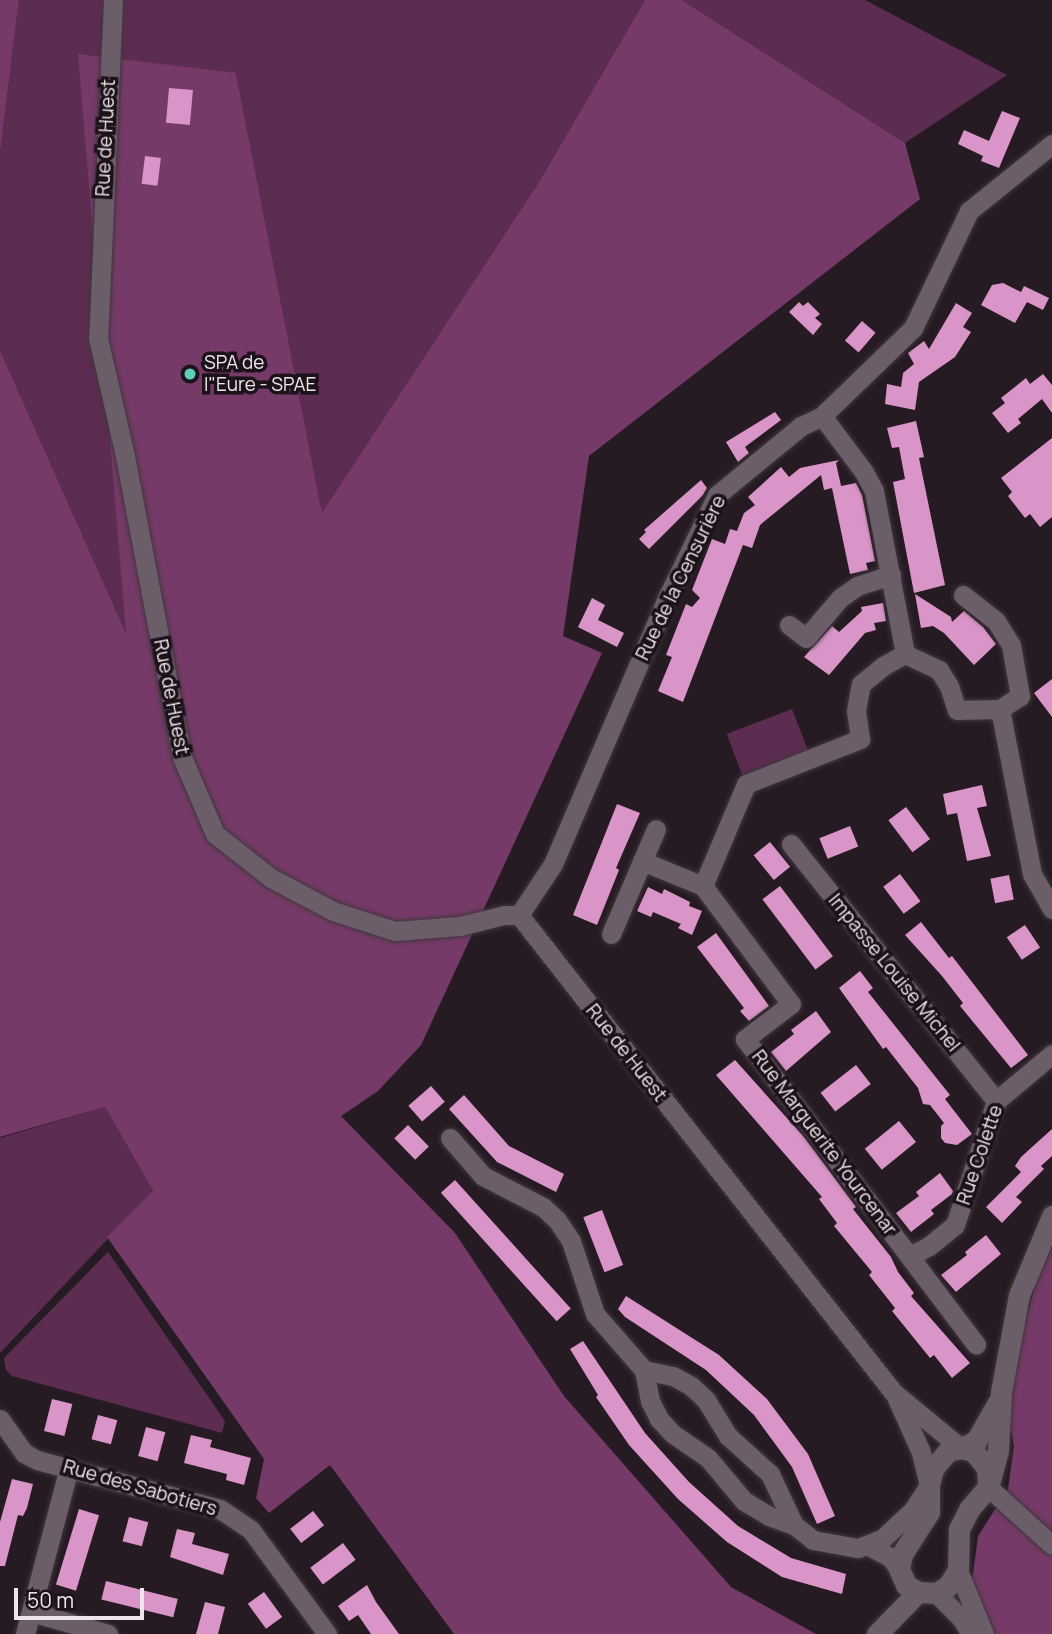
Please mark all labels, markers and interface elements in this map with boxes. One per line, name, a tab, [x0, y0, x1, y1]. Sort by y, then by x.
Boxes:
street label: Rue de Huest	[92, 79, 120, 197]
place label: SPA de l"Eure - SPAE	[204, 352, 316, 396]
marker: SPA de l"Eure - SPAE	[182, 366, 198, 382]
street label: Rue de la Censurière	[631, 492, 731, 664]
street label: Rue de Huest	[149, 637, 193, 757]
street label: Impasse Louise Michel	[823, 889, 965, 1057]
street label: Rue de Huest	[581, 1000, 671, 1106]
street label: Rue Marguerite Yourcenar	[747, 1046, 901, 1240]
street label: Rue Colette	[952, 1102, 1008, 1208]
street label: Rue des Sabotiers	[61, 1455, 219, 1521]
scale bar	[18, 1574, 147, 1618]
text: 50 m	[27, 1586, 74, 1614]

